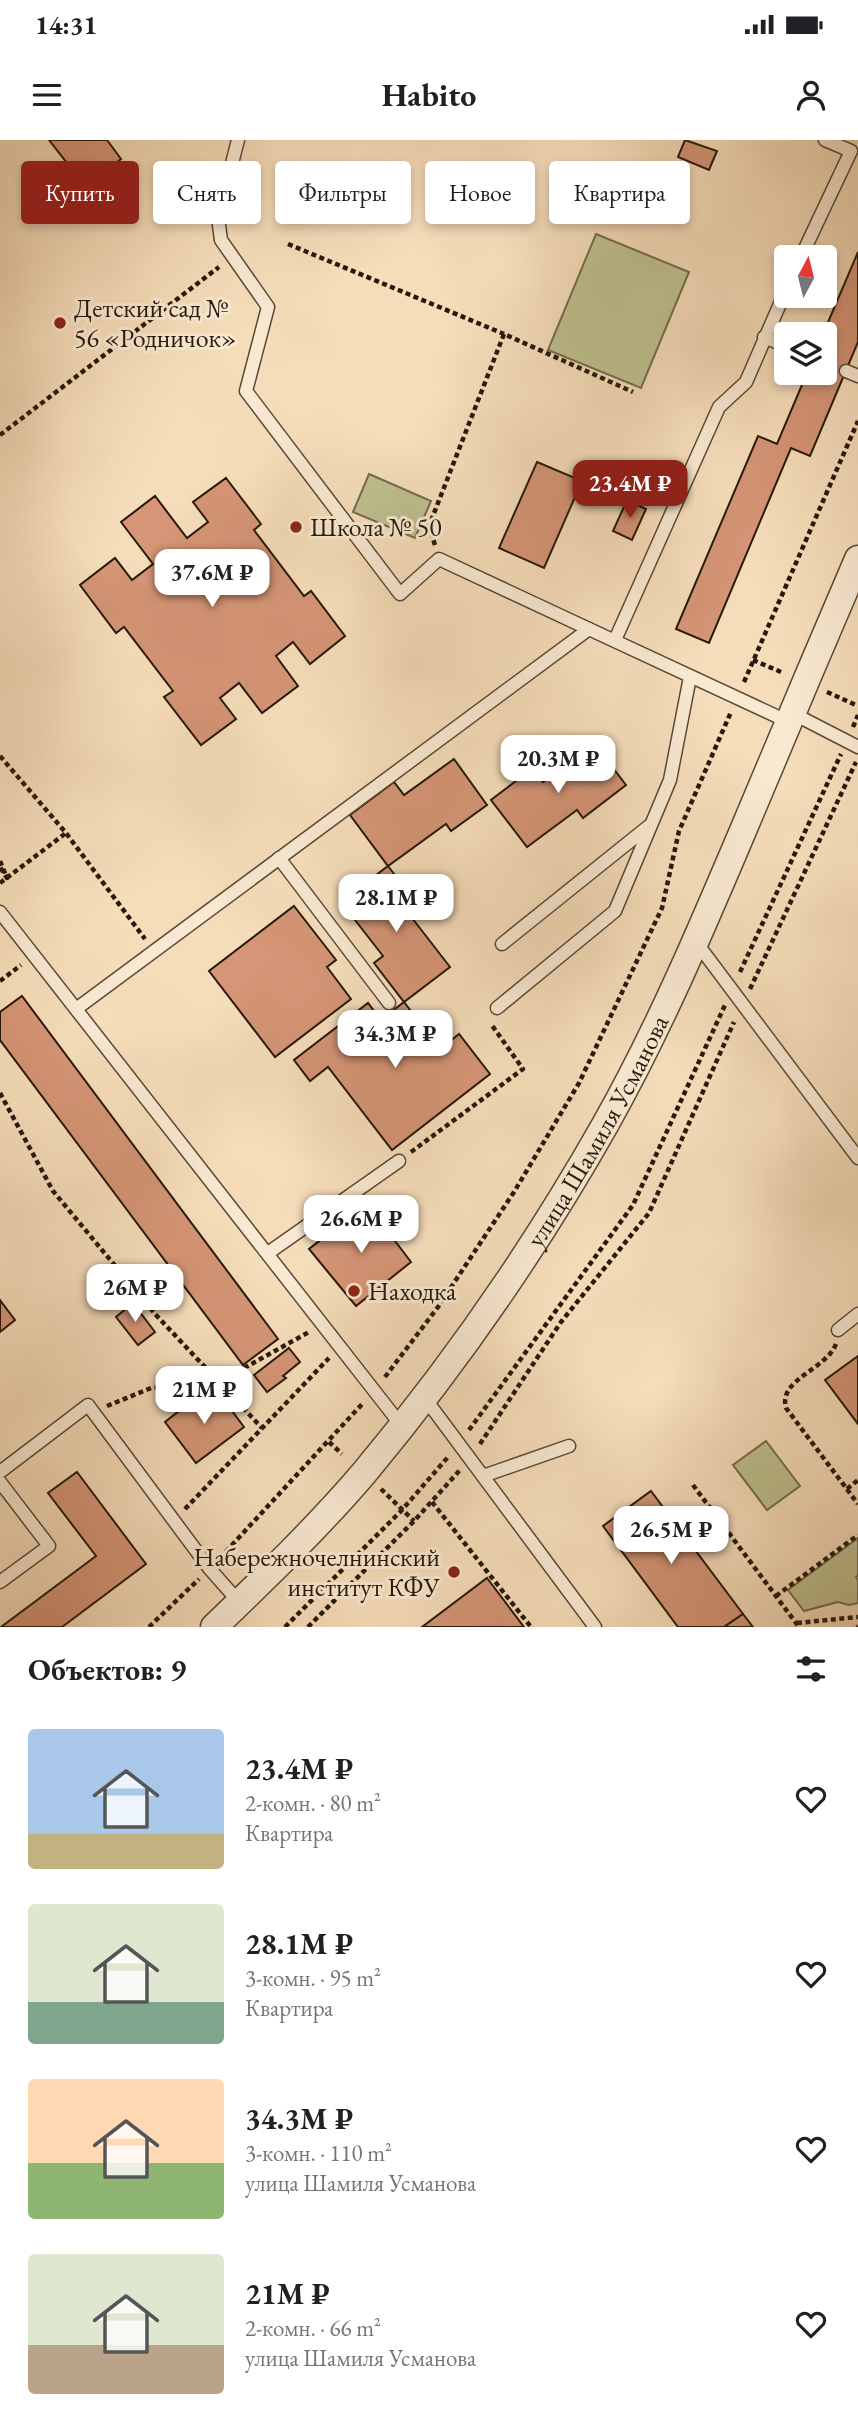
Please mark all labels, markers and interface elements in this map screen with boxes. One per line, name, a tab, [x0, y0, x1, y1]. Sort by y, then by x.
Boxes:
text: 14:31	[35, 8, 97, 42]
text: Habito	[382, 74, 476, 116]
icon: menu	[28, 76, 66, 114]
icon: person	[792, 76, 830, 114]
chip: Купить	[21, 161, 139, 224]
chip: Снять	[153, 161, 261, 224]
chip: Фильтры	[275, 161, 411, 224]
chip: Новое	[425, 161, 535, 224]
chip: Квартира	[549, 161, 690, 224]
north arrow	[774, 245, 836, 308]
map controls	[774, 245, 837, 385]
place label: Детский сад № 56 «Родничок»	[74, 291, 236, 355]
marker: Детский сад № 56 «Родничок»	[52, 315, 68, 331]
button: layers	[774, 322, 837, 385]
pin: 23.4M ₽	[565, 460, 695, 520]
text: 23.4M ₽	[589, 468, 671, 498]
place label: Школа № 50	[310, 510, 442, 544]
marker: Школа № 50	[288, 519, 304, 535]
pin: 37.6M ₽	[147, 550, 277, 609]
text: 37.6M ₽	[171, 557, 253, 587]
pin: 20.3M ₽	[493, 736, 623, 795]
text: 20.3M ₽	[517, 743, 599, 773]
pin: 28.1M ₽	[331, 874, 461, 934]
text: 28.1M ₽	[355, 882, 437, 912]
street label: улица Шамиля Усманова	[518, 1009, 676, 1254]
pin: 34.3M ₽	[330, 1010, 460, 1070]
text: 34.3M ₽	[354, 1018, 436, 1048]
pin: 26.6M ₽	[296, 1196, 426, 1255]
text: 26.6M ₽	[320, 1203, 402, 1233]
pin: 26M ₽	[86, 1264, 184, 1324]
text: 26M ₽	[102, 1272, 168, 1302]
place label: Находка	[368, 1274, 457, 1308]
marker: Находка	[346, 1283, 362, 1299]
pin: 21M ₽	[155, 1366, 253, 1426]
text: 21M ₽	[171, 1374, 237, 1404]
pin: 26.5M ₽	[606, 1506, 736, 1566]
text: 26.5M ₽	[630, 1514, 712, 1544]
place label: Набережночелнинский институт КФУ	[193, 1540, 440, 1604]
marker: Набережночелнинский институт КФУ	[446, 1564, 462, 1580]
text: Объектов: 9	[28, 1650, 186, 1689]
icon: filters	[792, 1650, 830, 1688]
text: 23.4M ₽	[245, 1749, 353, 1788]
icon: home	[84, 1757, 168, 1841]
icon: heart	[792, 1780, 830, 1818]
text: 2-комн. · 80 m²	[245, 1788, 381, 1818]
text: Квартира	[245, 1818, 333, 1848]
text: 28.1M ₽	[245, 1924, 353, 1963]
icon: home	[84, 1932, 168, 2016]
icon: heart	[792, 1955, 830, 1993]
text: 3-комн. · 95 m²	[245, 1963, 381, 1993]
text: Квартира	[245, 1993, 333, 2023]
text: 34.3M ₽	[245, 2099, 353, 2138]
icon: home	[84, 2107, 168, 2191]
icon: heart	[792, 2130, 830, 2168]
text: 3-комн. · 110 m²	[245, 2138, 392, 2168]
text: улица Шамиля Усманова	[245, 2168, 476, 2198]
text: 21M ₽	[245, 2274, 330, 2313]
icon: home	[84, 2282, 168, 2366]
icon: heart	[792, 2305, 830, 2343]
text: 2-комн. · 66 m²	[245, 2313, 381, 2343]
text: улица Шамиля Усманова	[245, 2343, 476, 2373]

